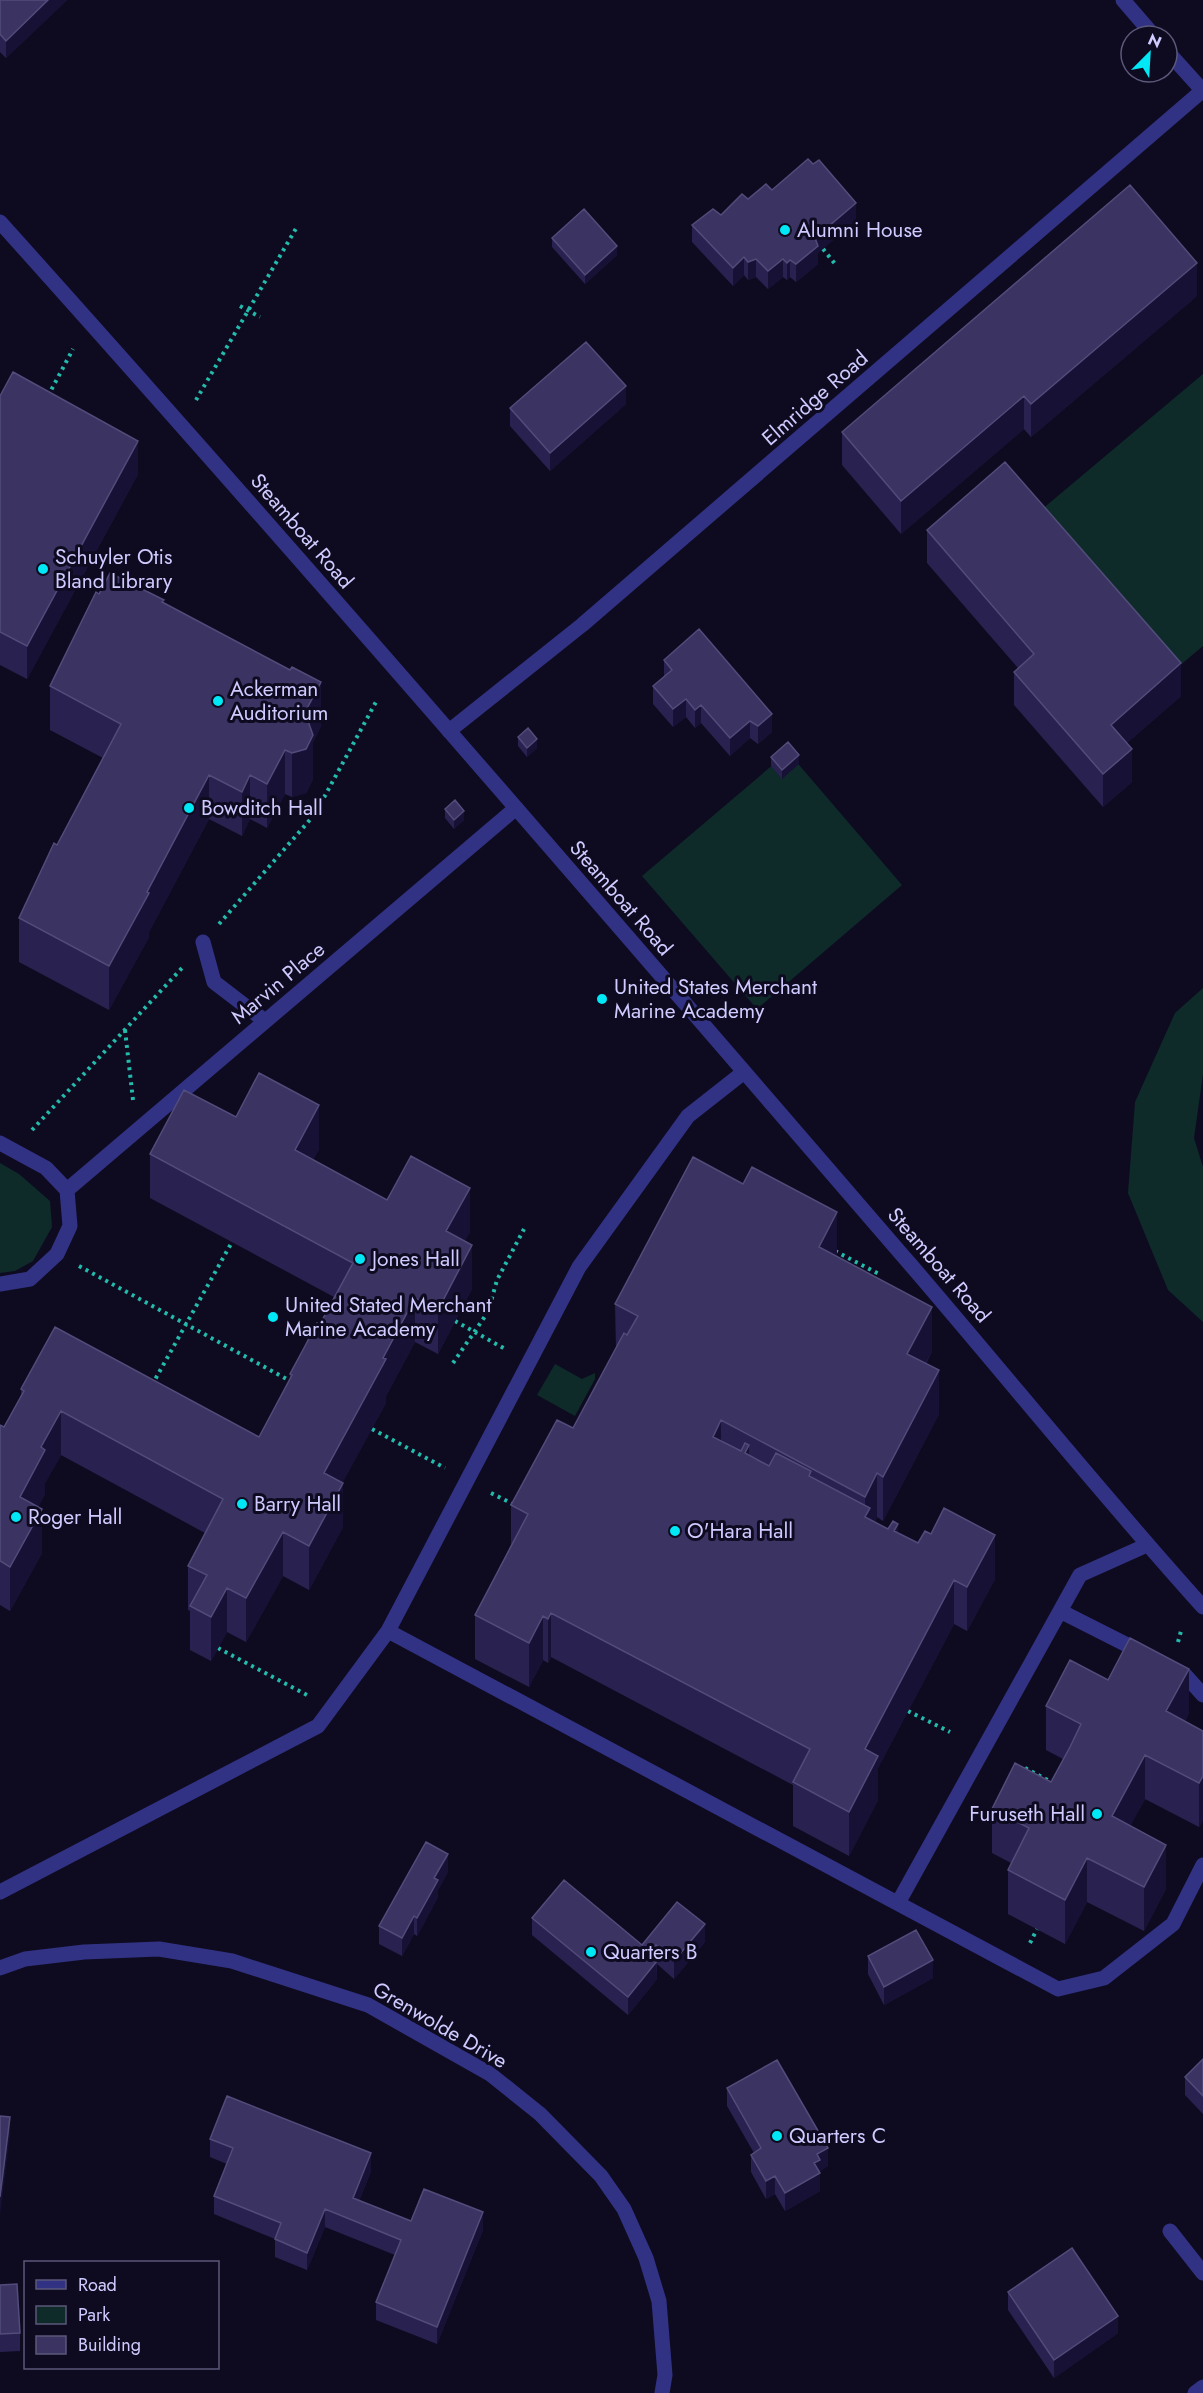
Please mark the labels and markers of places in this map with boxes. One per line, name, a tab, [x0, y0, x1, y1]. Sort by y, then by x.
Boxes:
place label: Alumni House	[797, 215, 923, 245]
marker: Alumni House	[778, 223, 792, 237]
place label: Schuyler Otis Bland Library	[55, 542, 173, 596]
marker: Schuyler Otis Bland Library	[36, 562, 50, 576]
place label: Ackerman Auditorium	[230, 674, 328, 728]
marker: Ackerman Auditorium	[211, 694, 225, 708]
place label: Bowditch Hall	[201, 793, 323, 823]
marker: Bowditch Hall	[182, 801, 196, 815]
place label: United States Merchant Marine Academy	[614, 972, 817, 1026]
marker: United States Merchant Marine Academy	[595, 992, 609, 1006]
place label: Jones Hall	[369, 1244, 460, 1274]
marker: Jones Hall	[353, 1252, 367, 1266]
place label: United Stated Merchant Marine Academy	[285, 1290, 491, 1344]
marker: United Stated Merchant Marine Academy	[266, 1310, 280, 1324]
place label: Barry Hall	[254, 1489, 341, 1519]
marker: Barry Hall	[235, 1497, 249, 1511]
place label: Roger Hall	[28, 1502, 122, 1532]
marker: Roger Hall	[9, 1510, 23, 1524]
place label: O'Hara Hall	[687, 1516, 793, 1546]
marker: O'Hara Hall	[668, 1524, 682, 1538]
place label: Furuseth Hall	[969, 1799, 1085, 1829]
marker: Furuseth Hall	[1090, 1807, 1104, 1821]
place label: Quarters B	[603, 1937, 697, 1967]
marker: Quarters B	[584, 1945, 598, 1959]
place label: Quarters C	[789, 2121, 886, 2151]
marker: Quarters C	[770, 2129, 784, 2143]

